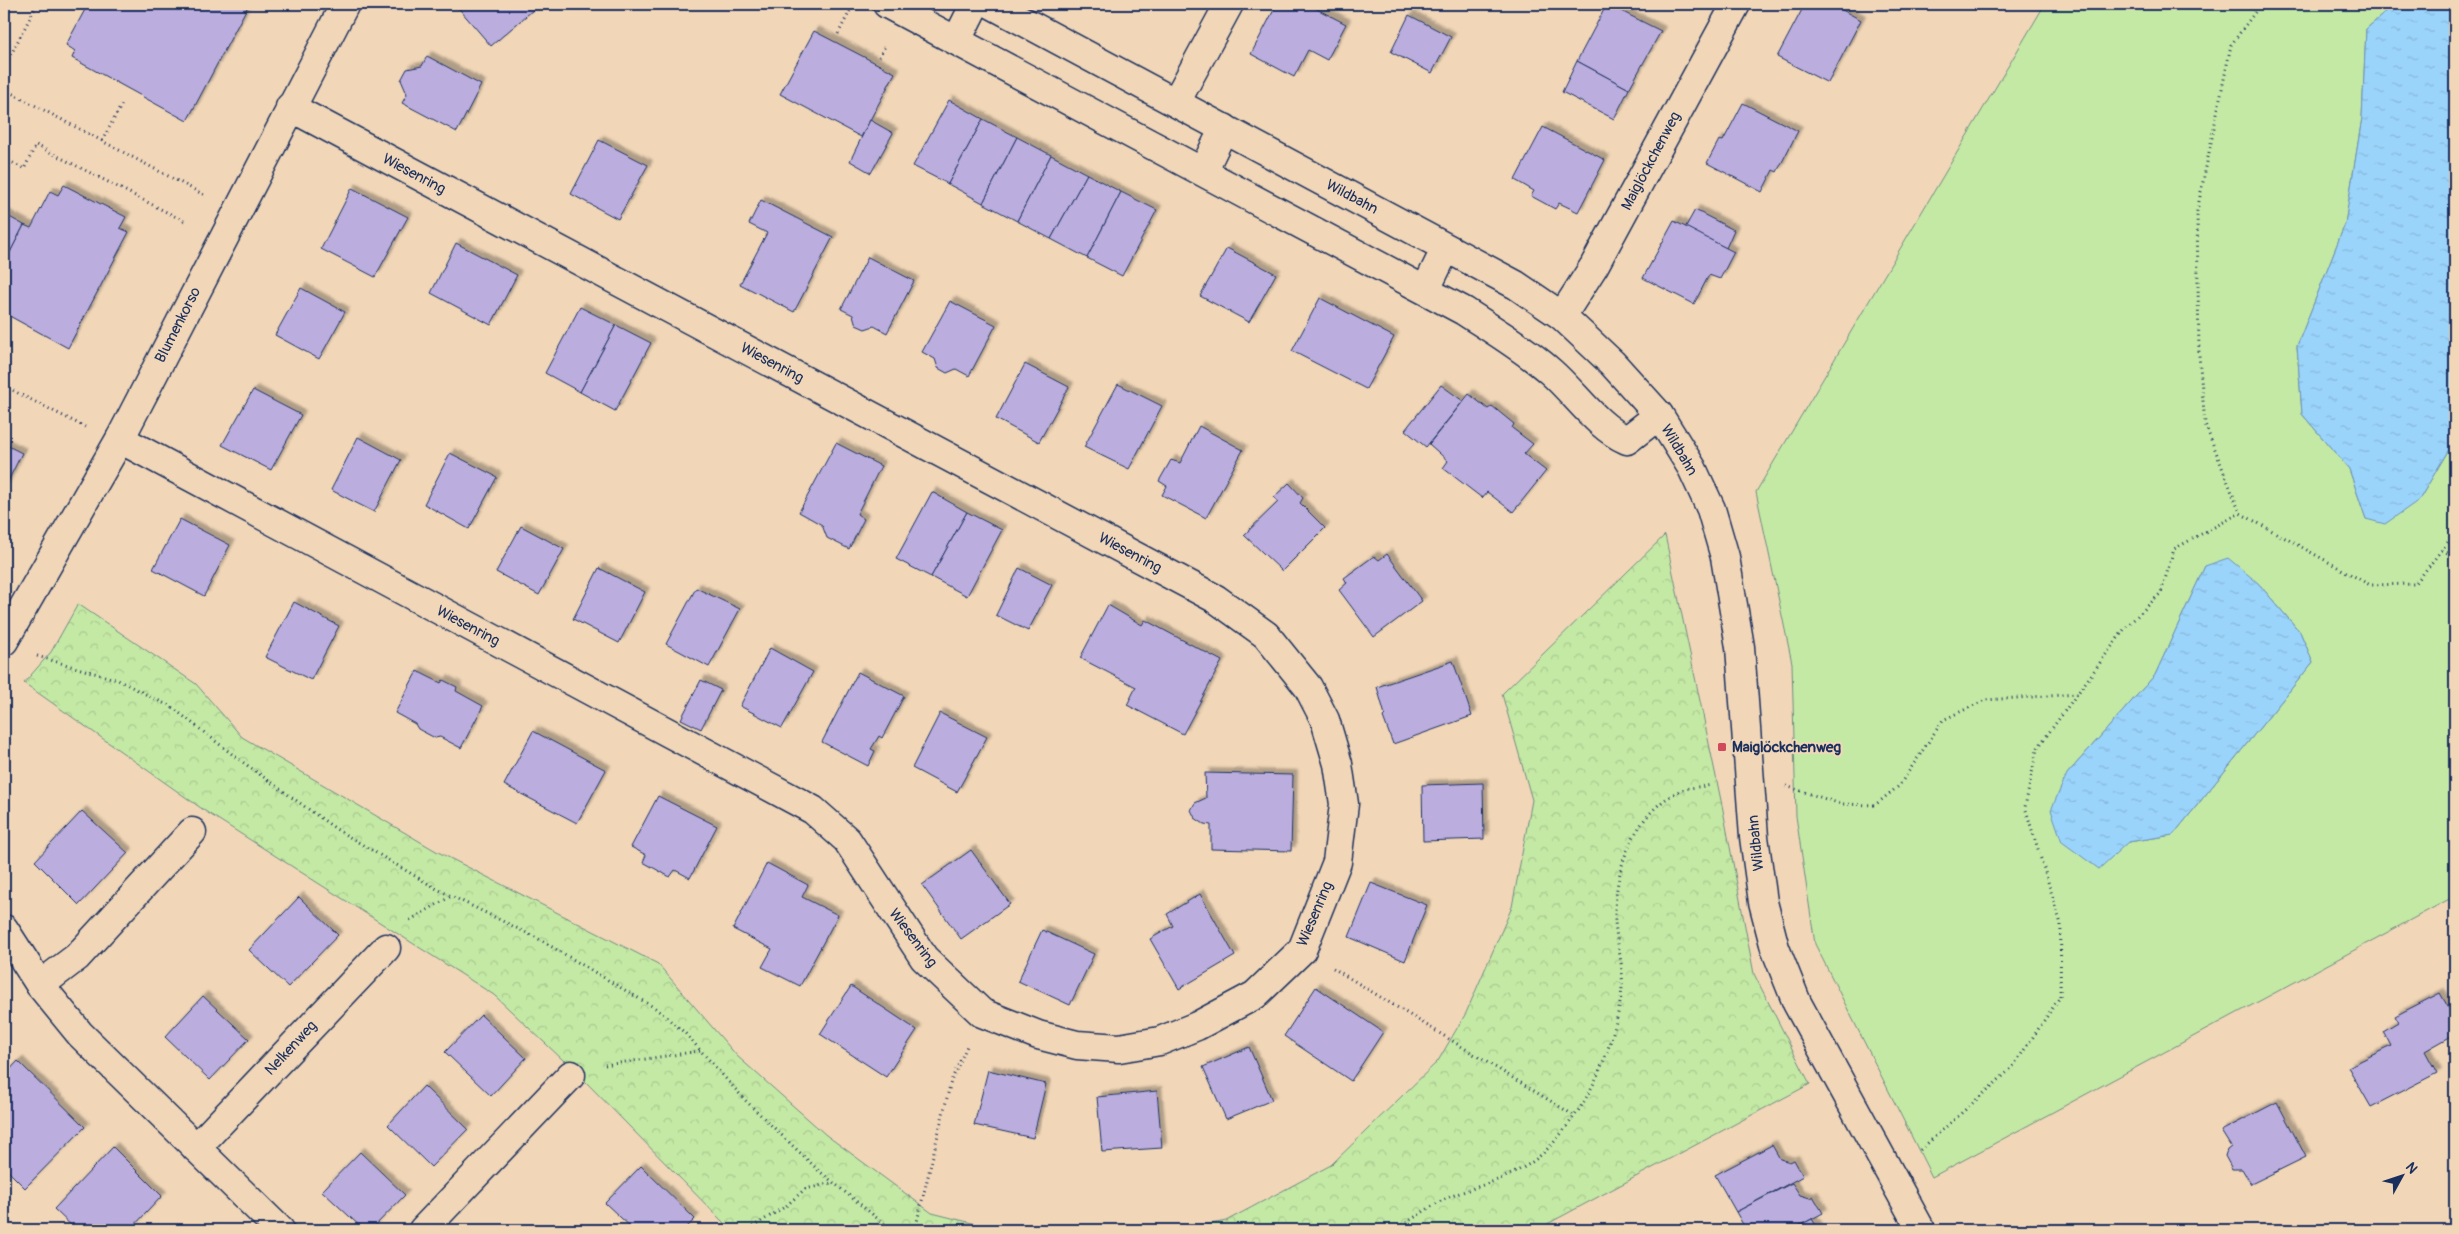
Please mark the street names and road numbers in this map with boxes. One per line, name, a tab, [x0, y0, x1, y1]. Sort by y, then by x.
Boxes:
street label: Maiglöckchenweg	[1617, 108, 1685, 214]
street label: Wiesenring	[379, 149, 449, 199]
street label: Wildbahn	[1323, 175, 1381, 219]
street label: Blumenkorso	[151, 284, 205, 366]
street label: Wiesenring	[737, 338, 807, 388]
street label: Wildbahn	[1656, 421, 1702, 479]
street label: Wiesenring	[1095, 528, 1165, 578]
street label: Wiesenring	[433, 601, 503, 651]
street label: Wildbahn	[1744, 814, 1768, 872]
street label: Wiesenring	[1293, 878, 1337, 950]
street label: Wiesenring	[885, 905, 941, 971]
street label: Nelkenweg	[261, 1017, 321, 1079]

